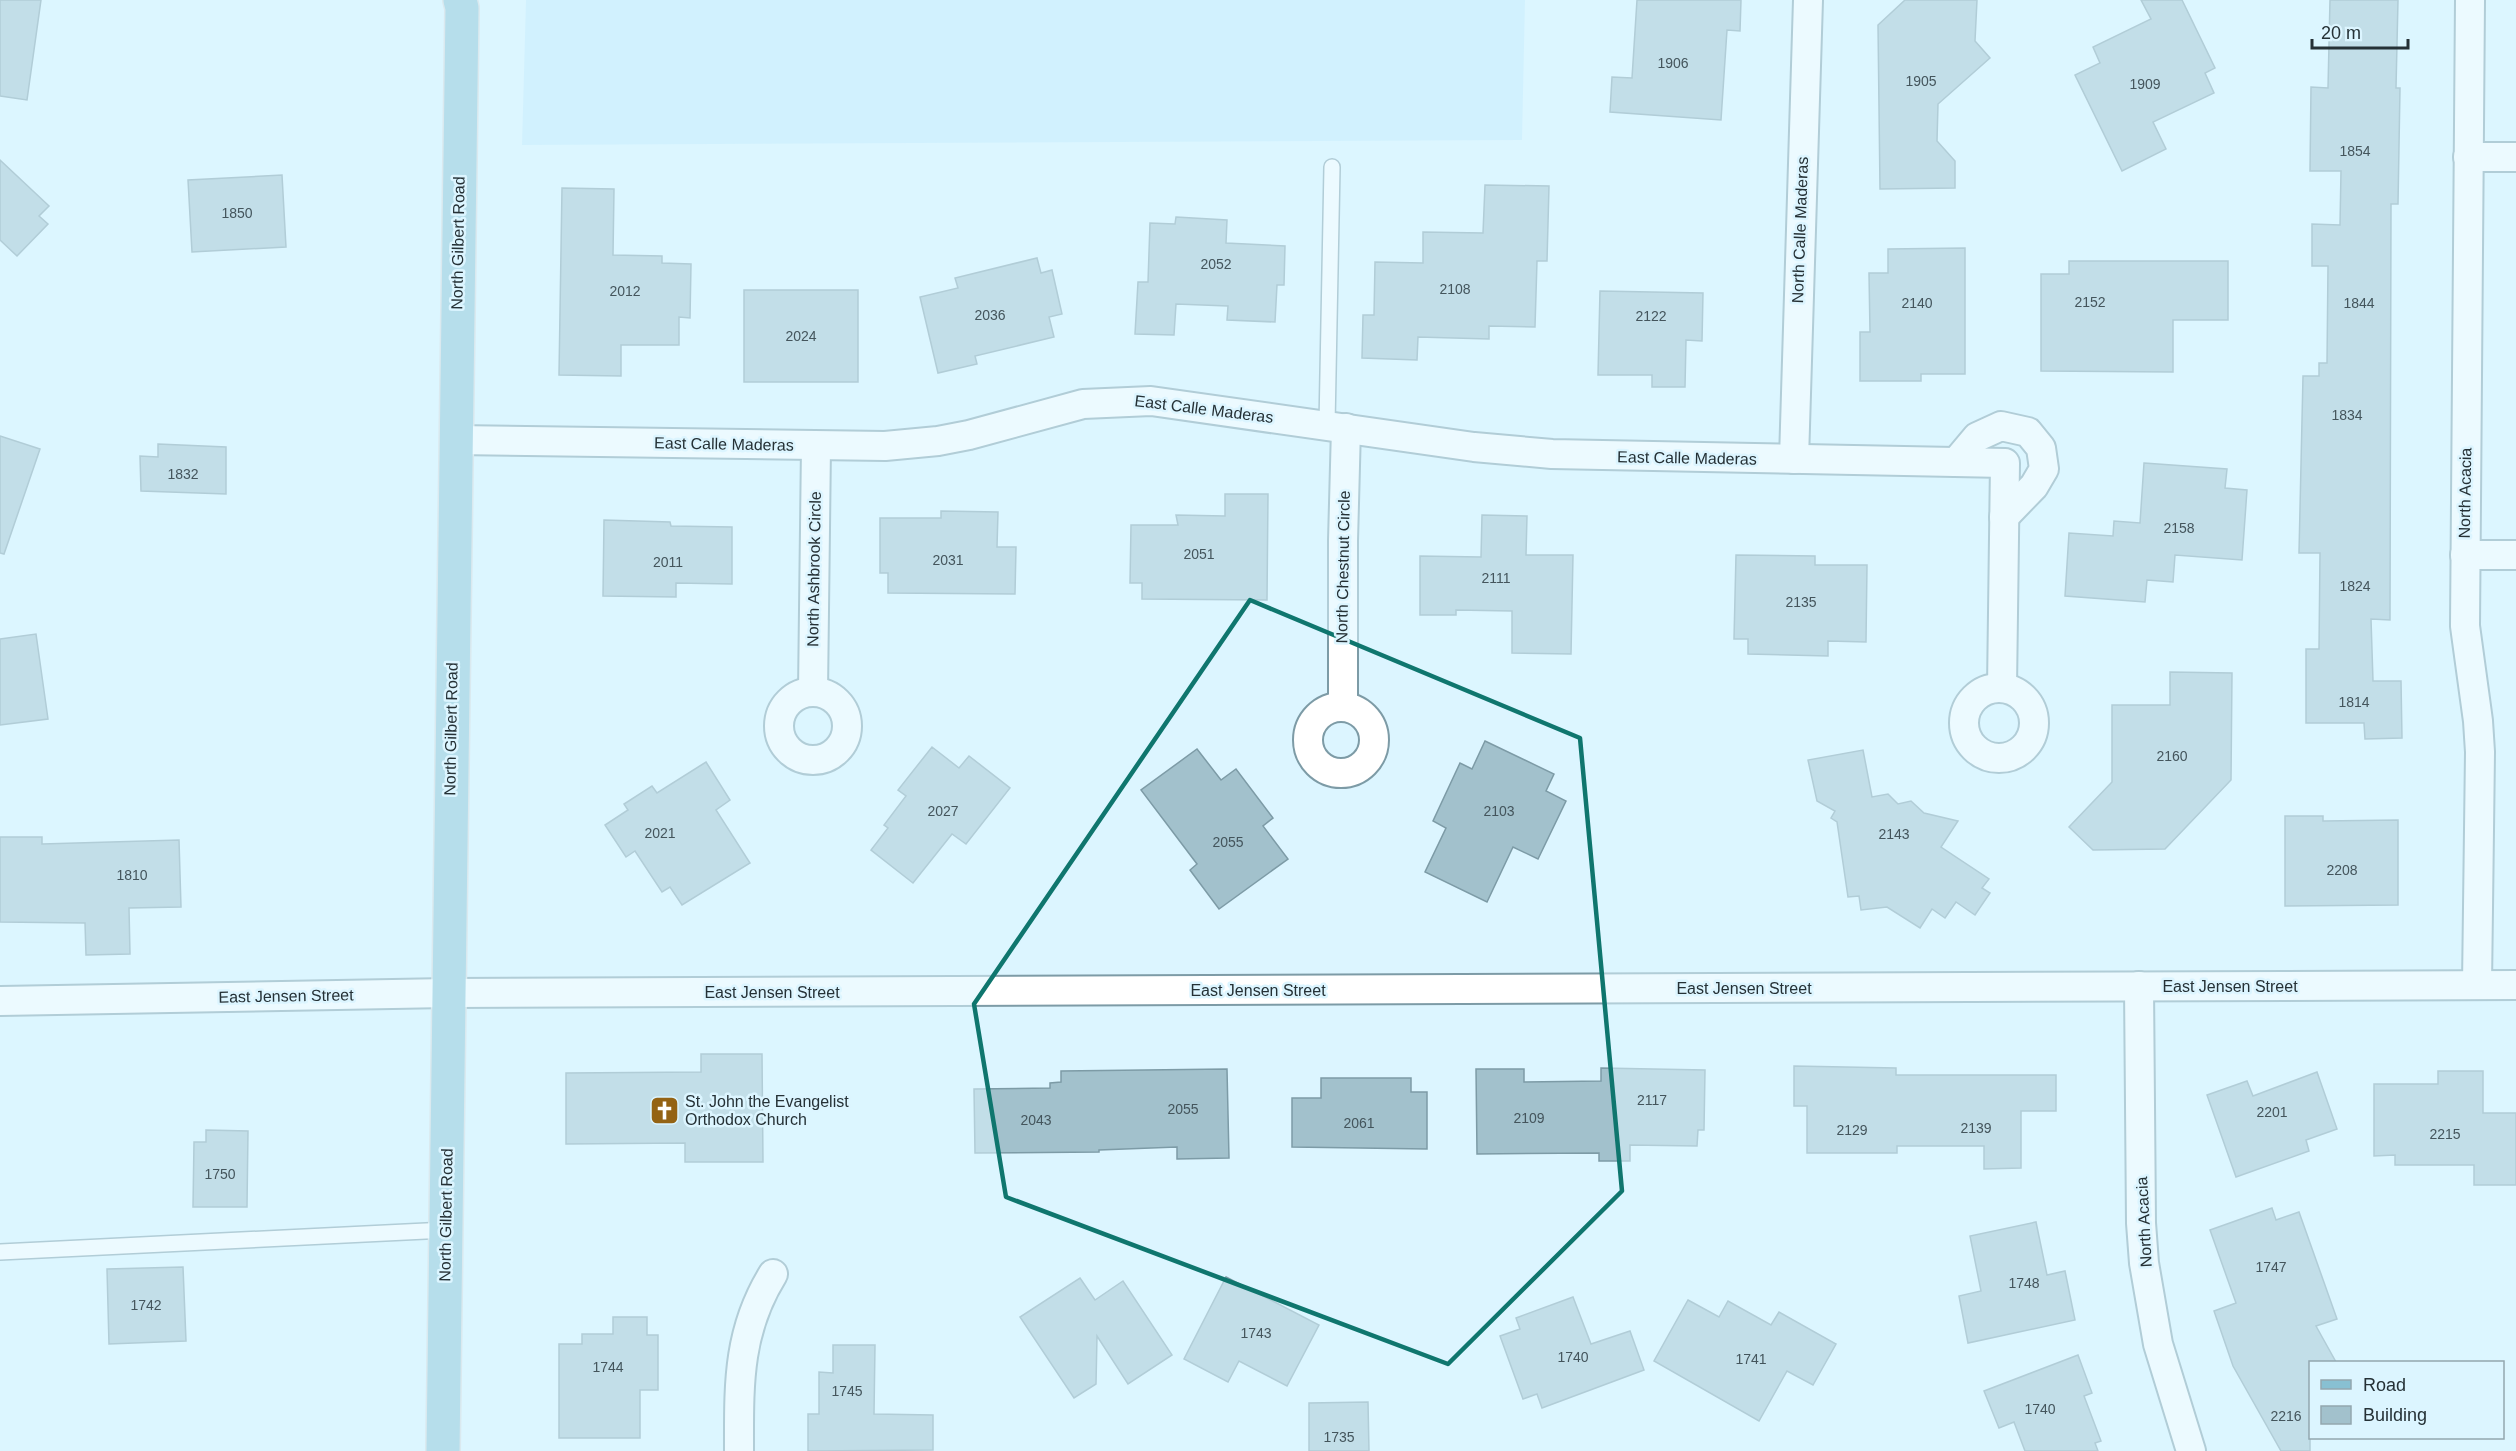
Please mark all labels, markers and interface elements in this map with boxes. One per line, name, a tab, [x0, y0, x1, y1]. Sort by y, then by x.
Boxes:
scale bar	[2312, 12, 2408, 50]
text: 20 m	[2321, 23, 2361, 43]
house number: 1906	[1657, 55, 1689, 71]
house number: 1905	[1905, 73, 1937, 89]
house number: 1909	[2129, 76, 2161, 92]
house number: 1854	[2339, 143, 2371, 159]
street label: North Calle Maderas	[1789, 156, 1811, 304]
street label: North Gilbert Road	[448, 176, 468, 310]
house number: 1850	[221, 205, 253, 221]
house number: 2052	[1200, 256, 1232, 272]
house number: 2108	[1439, 281, 1471, 297]
house number: 2012	[609, 283, 641, 299]
house number: 2152	[2074, 294, 2106, 310]
house number: 2140	[1901, 295, 1933, 311]
house number: 1844	[2343, 295, 2375, 311]
house number: 2036	[974, 307, 1006, 323]
house number: 2122	[1635, 308, 1667, 324]
house number: 2024	[785, 328, 817, 344]
street label: East Calle Maderas	[1134, 392, 1274, 426]
house number: 1834	[2331, 407, 2363, 423]
street label: East Calle Maderas	[654, 434, 794, 454]
street label: North Acacia	[2456, 447, 2474, 539]
street label: East Calle Maderas	[1617, 448, 1757, 468]
house number: 1832	[167, 466, 199, 482]
street label: North Chestnut Circle	[1333, 490, 1353, 644]
street label: North Ashbrook Circle	[804, 491, 824, 647]
house number: 2158	[2163, 520, 2195, 536]
house number: 2051	[1183, 546, 1215, 562]
house number: 2031	[932, 552, 964, 568]
house number: 2011	[653, 554, 683, 570]
house number: 2111	[1481, 570, 1511, 586]
house number: 1824	[2339, 578, 2371, 594]
house number: 2135	[1785, 594, 1817, 610]
street label: North Gilbert Road	[441, 662, 461, 796]
house number: 1814	[2338, 694, 2370, 710]
house number: 2160	[2156, 748, 2188, 764]
house number: 2027	[927, 803, 959, 819]
house number: 2103	[1483, 803, 1515, 819]
house number: 2021	[644, 825, 676, 841]
house number: 2143	[1878, 826, 1910, 842]
house number: 2055	[1212, 834, 1244, 850]
house number: 2208	[2326, 862, 2358, 878]
house number: 1810	[116, 867, 148, 883]
street label: East Jensen Street	[2162, 978, 2298, 995]
street label: East Jensen Street	[1676, 980, 1812, 997]
street label: East Jensen Street	[1190, 982, 1326, 999]
street label: East Jensen Street	[704, 984, 840, 1001]
street label: East Jensen Street	[218, 986, 354, 1006]
house number: 2117	[1637, 1092, 1667, 1108]
place label: St. John the Evangelist Orthodox Church	[685, 1093, 849, 1128]
church icon: St. John the Evangelist Orthodox Church	[648, 1094, 680, 1126]
house number: 2055	[1167, 1101, 1199, 1117]
house number: 2201	[2256, 1104, 2288, 1120]
house number: 2109	[1513, 1110, 1545, 1126]
house number: 2043	[1020, 1112, 1052, 1128]
house number: 2061	[1343, 1115, 1375, 1131]
house number: 2139	[1960, 1120, 1992, 1136]
house number: 2129	[1836, 1122, 1868, 1138]
house number: 2215	[2429, 1126, 2461, 1142]
street label: North Gilbert Road	[436, 1148, 456, 1282]
house number: 1750	[204, 1166, 236, 1182]
street label: North Acacia	[2133, 1176, 2155, 1268]
house number: 1747	[2255, 1259, 2287, 1275]
house number: 1748	[2008, 1275, 2040, 1291]
house number: 1742	[130, 1297, 162, 1313]
house number: 1743	[1240, 1325, 1272, 1341]
house number: 1740	[1557, 1349, 1589, 1365]
house number: 1741	[1735, 1351, 1767, 1367]
house number: 1744	[592, 1359, 624, 1375]
legend	[2309, 1361, 2504, 1439]
text: Road	[2363, 1375, 2406, 1395]
house number: 1745	[831, 1383, 863, 1399]
house number: 1740	[2024, 1401, 2056, 1417]
text: Building	[2363, 1405, 2427, 1425]
house number: 2216	[2270, 1408, 2302, 1424]
house number: 1735	[1323, 1429, 1355, 1445]

